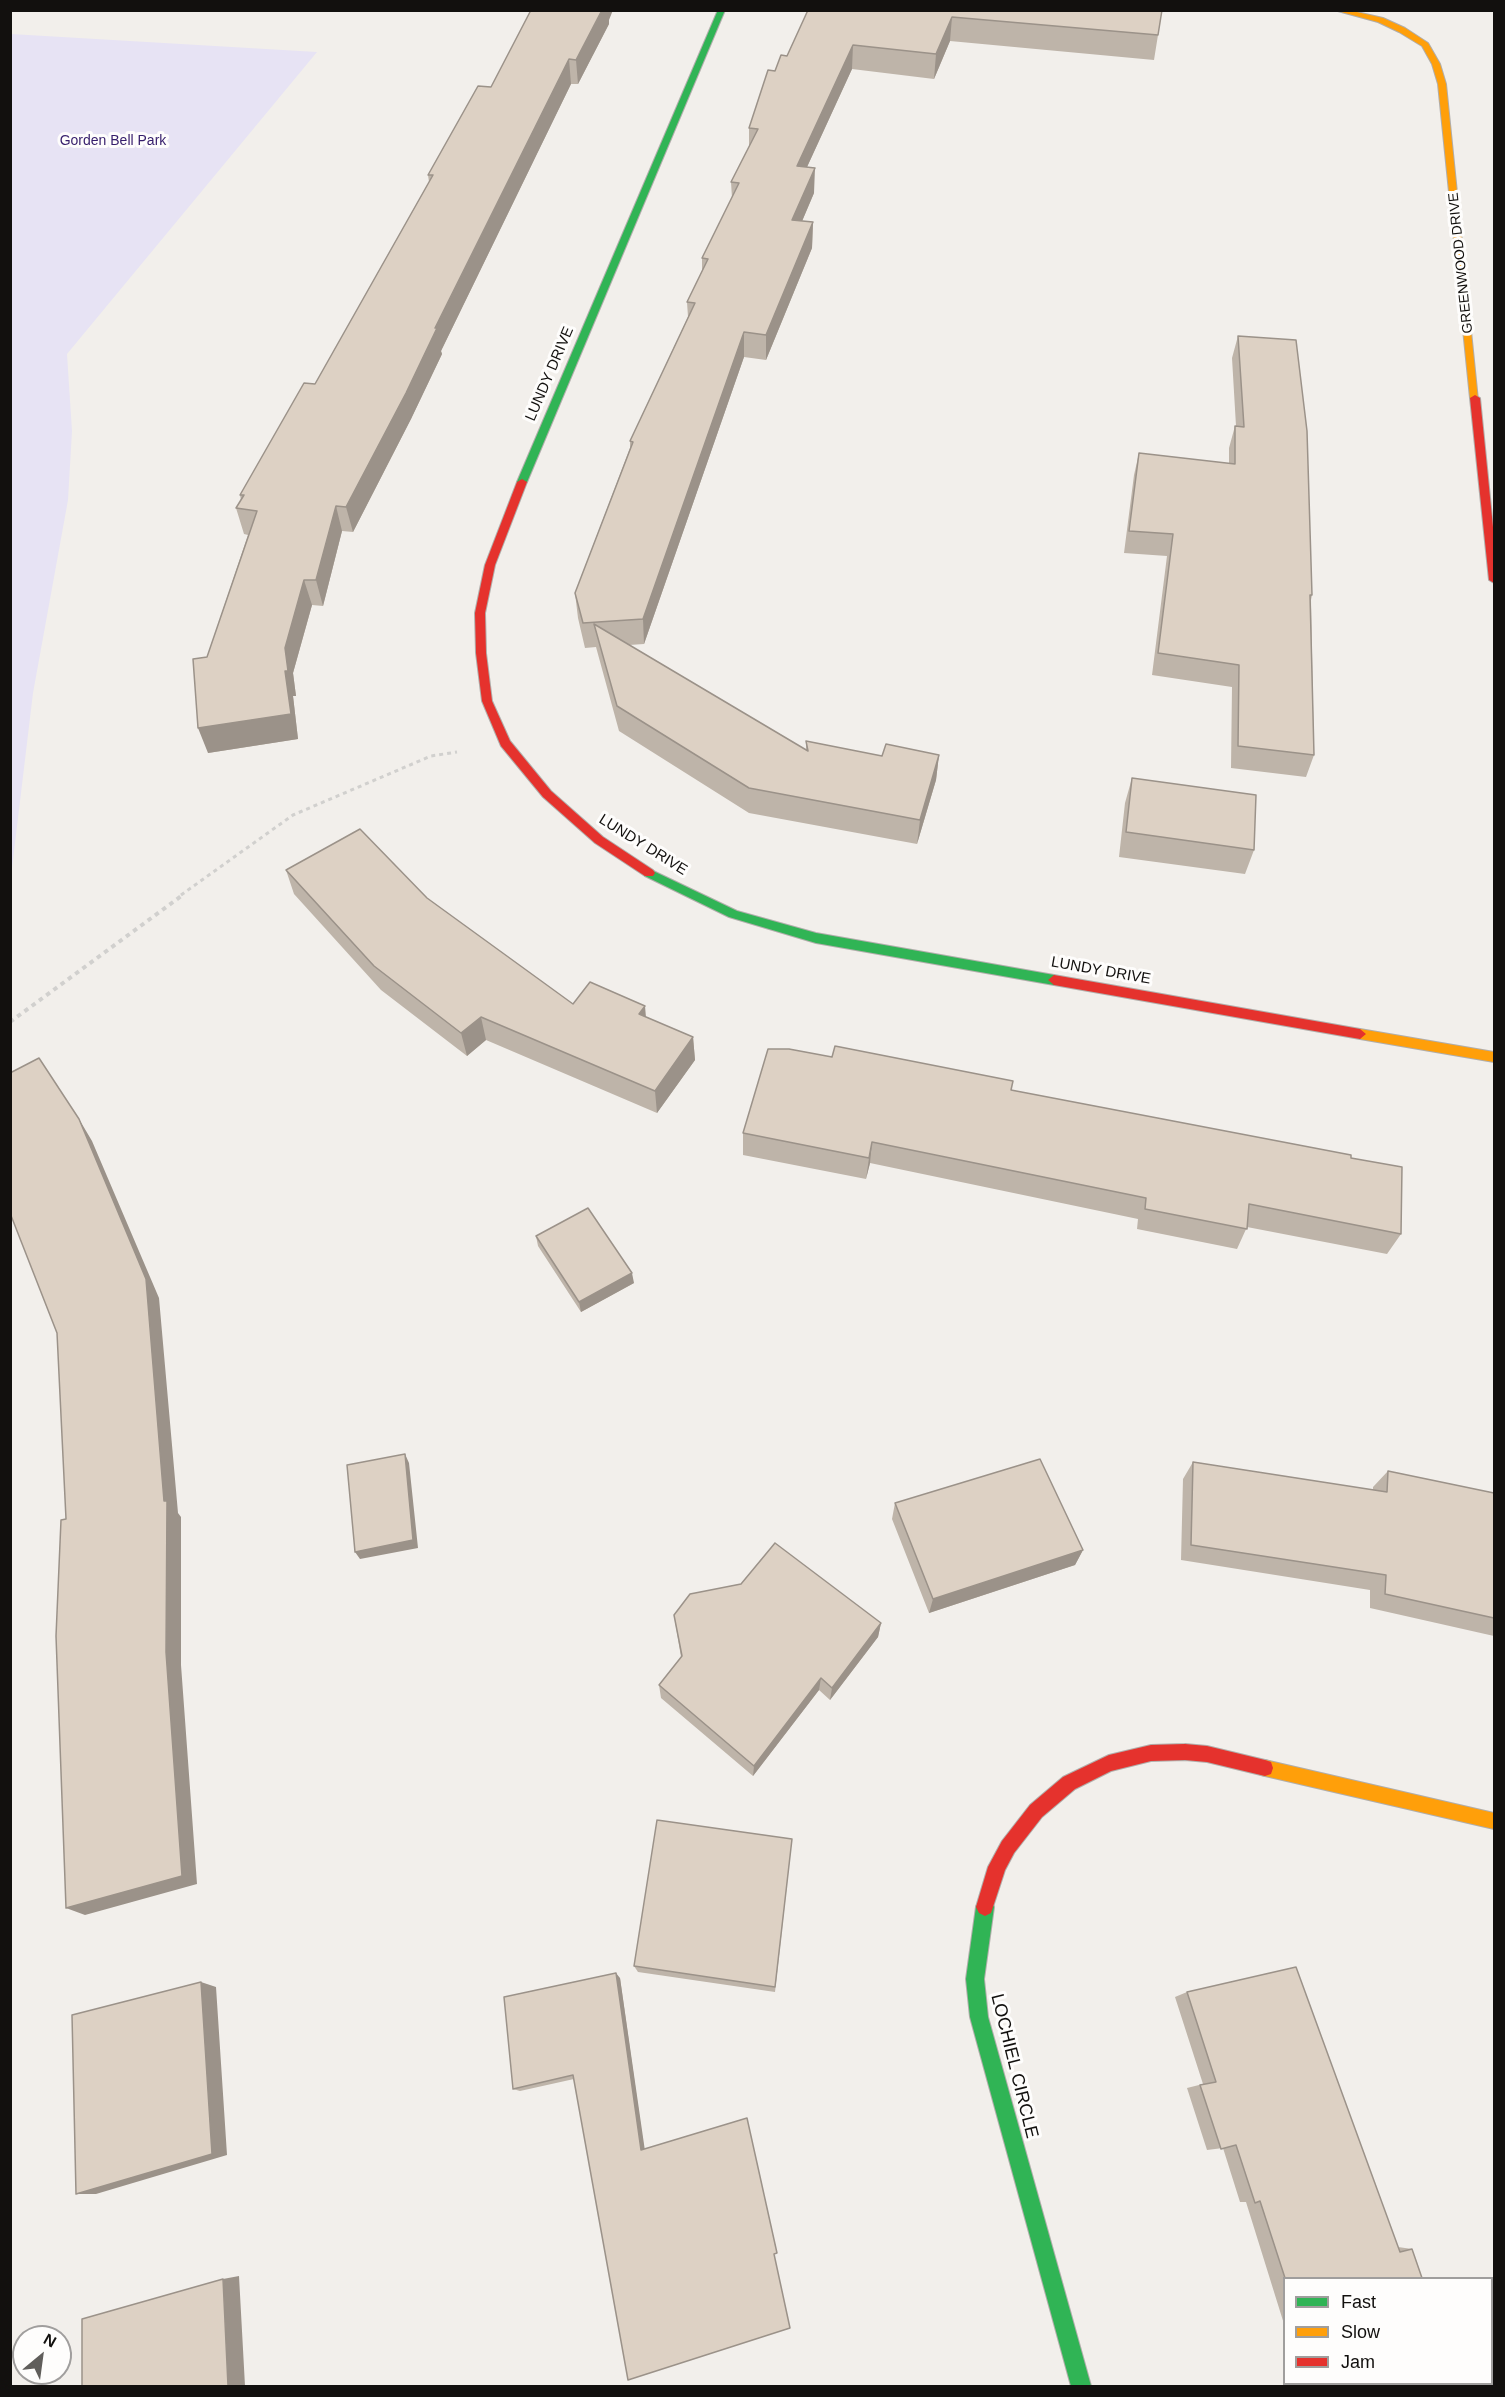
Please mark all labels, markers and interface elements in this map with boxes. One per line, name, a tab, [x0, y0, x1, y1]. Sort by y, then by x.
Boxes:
park label: Gorden Bell Park	[60, 133, 166, 149]
street label: GREENWOOD DRIVE	[1445, 192, 1477, 334]
street label: LUNDY DRIVE	[522, 324, 578, 424]
street label: LUNDY DRIVE	[595, 811, 691, 879]
street label: LUNDY DRIVE	[1050, 953, 1152, 989]
street label: LOCHIEL CIRCLE	[986, 1992, 1042, 2140]
legend	[1283, 2277, 1493, 2385]
text: Fast	[1341, 2292, 1376, 2312]
text: Slow	[1341, 2322, 1380, 2342]
north arrow	[12, 2325, 72, 2385]
text: N	[41, 2330, 59, 2351]
text: Jam	[1341, 2352, 1375, 2372]

